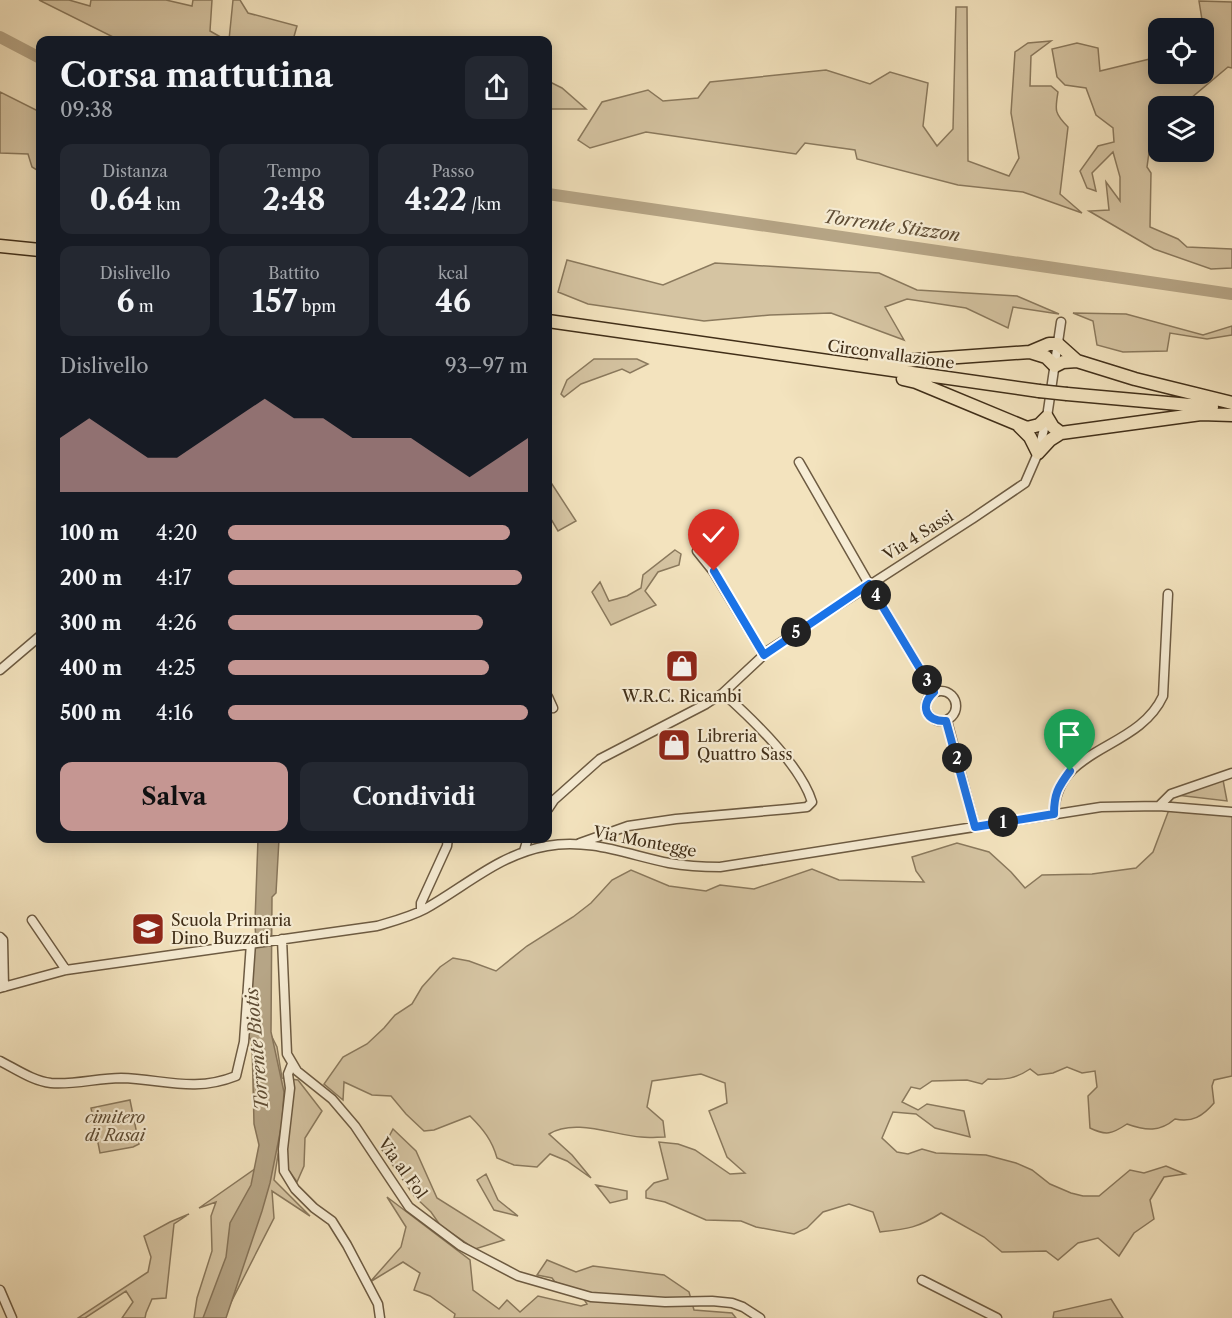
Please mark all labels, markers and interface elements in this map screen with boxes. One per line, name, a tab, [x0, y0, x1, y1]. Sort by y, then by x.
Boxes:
map controls	[1148, 18, 1214, 162]
button: locate	[1148, 18, 1214, 84]
text: Corsa mattutina	[60, 55, 333, 96]
button: share	[465, 56, 528, 119]
button: layers	[1148, 96, 1214, 162]
text: 09:38	[60, 98, 113, 122]
text: Distanza	[102, 161, 168, 181]
text: Tempo	[267, 161, 321, 181]
text: Passo	[432, 161, 474, 181]
text: 0.64	[89, 181, 152, 218]
text: 2:48	[263, 181, 325, 218]
text: 4:22	[405, 181, 467, 218]
text: km	[152, 194, 181, 214]
text: /km	[467, 194, 501, 214]
water label: Torrente Stizzon	[822, 206, 962, 246]
text: Dislivello	[100, 263, 170, 283]
text: Battito	[268, 263, 320, 283]
text: kcal	[438, 263, 468, 283]
text: 6	[116, 283, 134, 320]
text: 157	[252, 283, 298, 320]
text: 46	[435, 283, 471, 320]
text: m	[134, 296, 154, 316]
text: bpm	[298, 296, 336, 316]
street label: Circonvallazione	[826, 335, 956, 373]
text: Dislivello	[60, 354, 148, 378]
text: 93–97 m	[445, 354, 528, 378]
street label: Via 4 Sassi	[878, 505, 957, 565]
pin	[688, 509, 739, 571]
icon: check	[697, 518, 730, 551]
text: 100 m	[60, 521, 119, 545]
text: 4:20	[156, 521, 197, 545]
text: 200 m	[60, 566, 122, 590]
text: 4:17	[156, 566, 191, 590]
pin: 4	[861, 580, 891, 610]
text: 4	[871, 585, 881, 605]
text: 300 m	[60, 611, 122, 635]
text: 4:26	[156, 611, 196, 635]
pin: 5	[781, 617, 811, 647]
text: 5	[792, 622, 800, 642]
shop icon: W.R.C. Ricambi	[664, 648, 700, 684]
text: 400 m	[60, 656, 122, 680]
text: 4:25	[156, 656, 196, 680]
pin: 3	[912, 665, 942, 695]
text: 3	[922, 670, 932, 690]
place label: W.R.C. Ricambi	[621, 686, 742, 706]
text: 500 m	[60, 701, 121, 725]
text: 4:16	[156, 701, 193, 725]
pin	[1044, 709, 1095, 771]
icon: arrive	[1053, 718, 1086, 751]
place label: Libreria Quattro Sass	[697, 726, 792, 764]
shop icon: Libreria Quattro Sass	[656, 727, 692, 763]
pin: 2	[942, 743, 972, 773]
text: 2	[952, 748, 962, 768]
button: Salva	[60, 762, 288, 831]
button: Condividi	[300, 762, 528, 831]
pin: 1	[988, 807, 1018, 837]
text: 1	[999, 812, 1007, 832]
street label: Via Montegge	[591, 821, 698, 861]
place label: Scuola Primaria Dino Buzzati	[171, 910, 292, 948]
school or university icon: Scuola Primaria Dino Buzzati	[130, 911, 166, 947]
water label: Torrente Biotis	[241, 987, 273, 1111]
park label: cimitero di Rasai	[85, 1107, 146, 1145]
street label: Via al Fol	[374, 1133, 432, 1203]

